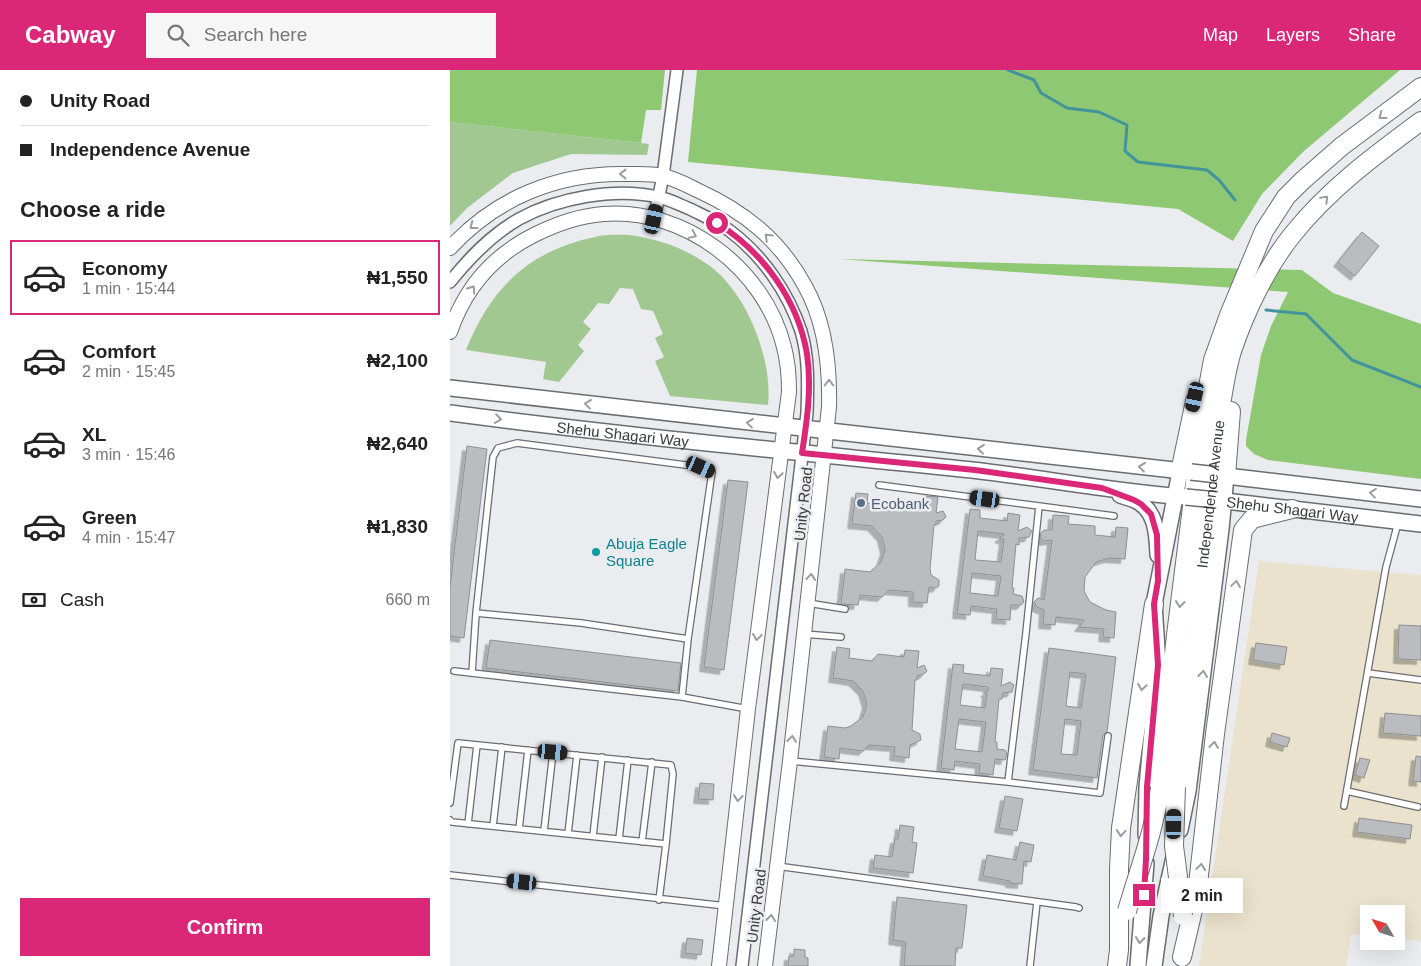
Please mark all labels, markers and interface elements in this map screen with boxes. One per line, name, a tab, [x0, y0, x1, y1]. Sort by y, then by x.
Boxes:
search box	[146, 13, 496, 58]
text: Cabway	[25, 21, 116, 48]
icon: search	[164, 21, 192, 49]
text: Search here	[204, 24, 307, 45]
text: Map	[1203, 25, 1238, 45]
text: Layers	[1266, 25, 1320, 45]
text: Share	[1348, 25, 1396, 45]
text: Unity Road	[50, 90, 150, 111]
one-way arrow	[1378, 110, 1388, 119]
text: Independence Avenue	[50, 139, 250, 160]
one-way arrow	[619, 169, 626, 179]
one-way arrow	[1319, 196, 1328, 205]
text: Choose a ride	[20, 197, 165, 222]
car	[643, 203, 664, 235]
route start	[706, 212, 728, 234]
one-way arrow	[470, 220, 479, 228]
one-way arrow	[688, 229, 697, 239]
one-way arrow	[765, 234, 774, 243]
icon: car	[22, 255, 67, 300]
text: Economy	[82, 258, 168, 279]
text: ₦1,550	[367, 267, 428, 288]
text: 1 min · 15:44	[82, 280, 175, 297]
one-way arrow	[466, 285, 475, 295]
icon: car	[22, 338, 67, 383]
text: Comfort	[82, 341, 156, 362]
text: ₦2,100	[367, 350, 428, 371]
text: 2 min · 15:45	[82, 363, 175, 380]
one-way arrow	[824, 379, 834, 386]
car	[1184, 381, 1205, 413]
one-way arrow	[584, 399, 592, 410]
one-way arrow	[495, 413, 503, 424]
street label: Shehu Shagari Way	[556, 418, 690, 450]
one-way arrow	[745, 418, 753, 429]
street label: Independence Avenue	[1193, 419, 1227, 569]
icon: car	[22, 421, 67, 466]
text: XL	[82, 424, 106, 445]
text: ₦2,640	[367, 433, 428, 454]
one-way arrow	[976, 444, 984, 455]
text: 3 min · 15:46	[82, 446, 175, 463]
car	[684, 454, 717, 480]
one-way arrow	[1138, 462, 1146, 473]
street label: Unity Road	[791, 466, 815, 542]
one-way arrow	[773, 472, 784, 480]
one-way arrow	[1368, 488, 1376, 499]
car	[969, 489, 1000, 509]
street label: Shehu Shagari Way	[1225, 493, 1360, 525]
place label: Ecobank	[871, 495, 930, 512]
marker: Ecobank	[855, 497, 867, 509]
icon: car	[22, 504, 67, 549]
text: Green	[82, 507, 137, 528]
text: ₦1,830	[367, 516, 428, 537]
text: 4 min · 15:47	[82, 529, 175, 546]
place label: Abuja Eagle Square	[606, 535, 687, 569]
marker: Abuja Eagle Square	[590, 546, 602, 558]
one-way arrow	[805, 573, 816, 581]
one-way arrow	[1230, 580, 1241, 588]
icon: cash	[20, 586, 48, 614]
text: Cash	[60, 589, 104, 610]
text: 660 m	[386, 591, 430, 608]
one-way arrow	[1175, 600, 1185, 609]
one-way arrow	[752, 633, 763, 641]
one-way arrow	[1197, 669, 1208, 677]
one-way arrow	[1137, 684, 1148, 692]
one-way arrow	[786, 735, 797, 743]
one-way arrow	[1208, 741, 1219, 749]
car	[537, 743, 568, 761]
one-way arrow	[733, 794, 744, 802]
car	[1166, 809, 1181, 839]
one-way arrow	[1116, 829, 1127, 837]
one-way arrow	[1195, 863, 1206, 871]
street label: Unity Road	[743, 868, 769, 944]
car	[506, 873, 537, 891]
callout: 2 min	[1162, 878, 1244, 912]
route end	[1133, 884, 1155, 906]
text: 2 min	[1181, 887, 1223, 904]
button: Confirm	[20, 898, 430, 956]
north arrow	[1360, 905, 1405, 950]
map controls	[1360, 905, 1405, 950]
one-way arrow	[765, 913, 776, 921]
one-way arrow	[1135, 936, 1146, 944]

